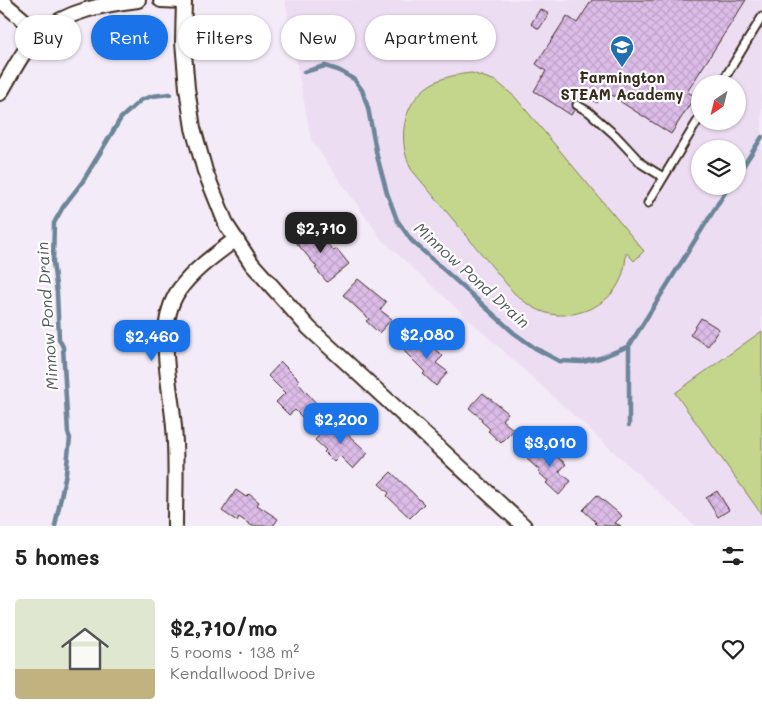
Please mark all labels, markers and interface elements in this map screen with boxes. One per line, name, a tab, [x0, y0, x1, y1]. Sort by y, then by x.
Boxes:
chip: Buy	[15, 15, 81, 60]
chip: Rent	[91, 15, 168, 60]
chip: Filters	[178, 15, 271, 60]
chip: New	[281, 15, 355, 60]
chip: Apartment	[365, 15, 496, 60]
school or university icon: Farmington STEAM Academy	[609, 34, 635, 68]
place label: Farmington STEAM Academy	[561, 67, 683, 104]
north arrow	[691, 75, 746, 130]
map controls	[691, 75, 746, 195]
button: layers	[691, 140, 746, 195]
pin: $2,710	[280, 212, 362, 254]
text: $2,710	[296, 217, 346, 238]
water label: Minnow Pond Drain	[410, 217, 535, 332]
water label: Minnow Pond Drain	[31, 241, 62, 391]
pin: $2,080	[386, 318, 468, 360]
pin: $2,460	[111, 320, 193, 362]
text: $2,080	[400, 323, 454, 344]
text: $2,460	[125, 325, 179, 346]
pin: $2,200	[300, 402, 382, 445]
text: $2,200	[314, 408, 368, 429]
pin: $3,010	[509, 426, 591, 468]
text: $3,010	[524, 431, 576, 452]
icon: filters	[719, 542, 747, 570]
text: 5 homes	[15, 543, 100, 570]
text: $2,710/mo	[170, 614, 277, 641]
icon: home	[55, 619, 115, 679]
icon: heart	[719, 635, 747, 663]
text: 5 rooms · 138 m²	[170, 641, 299, 662]
text: Kendallwood Drive	[170, 662, 316, 683]

